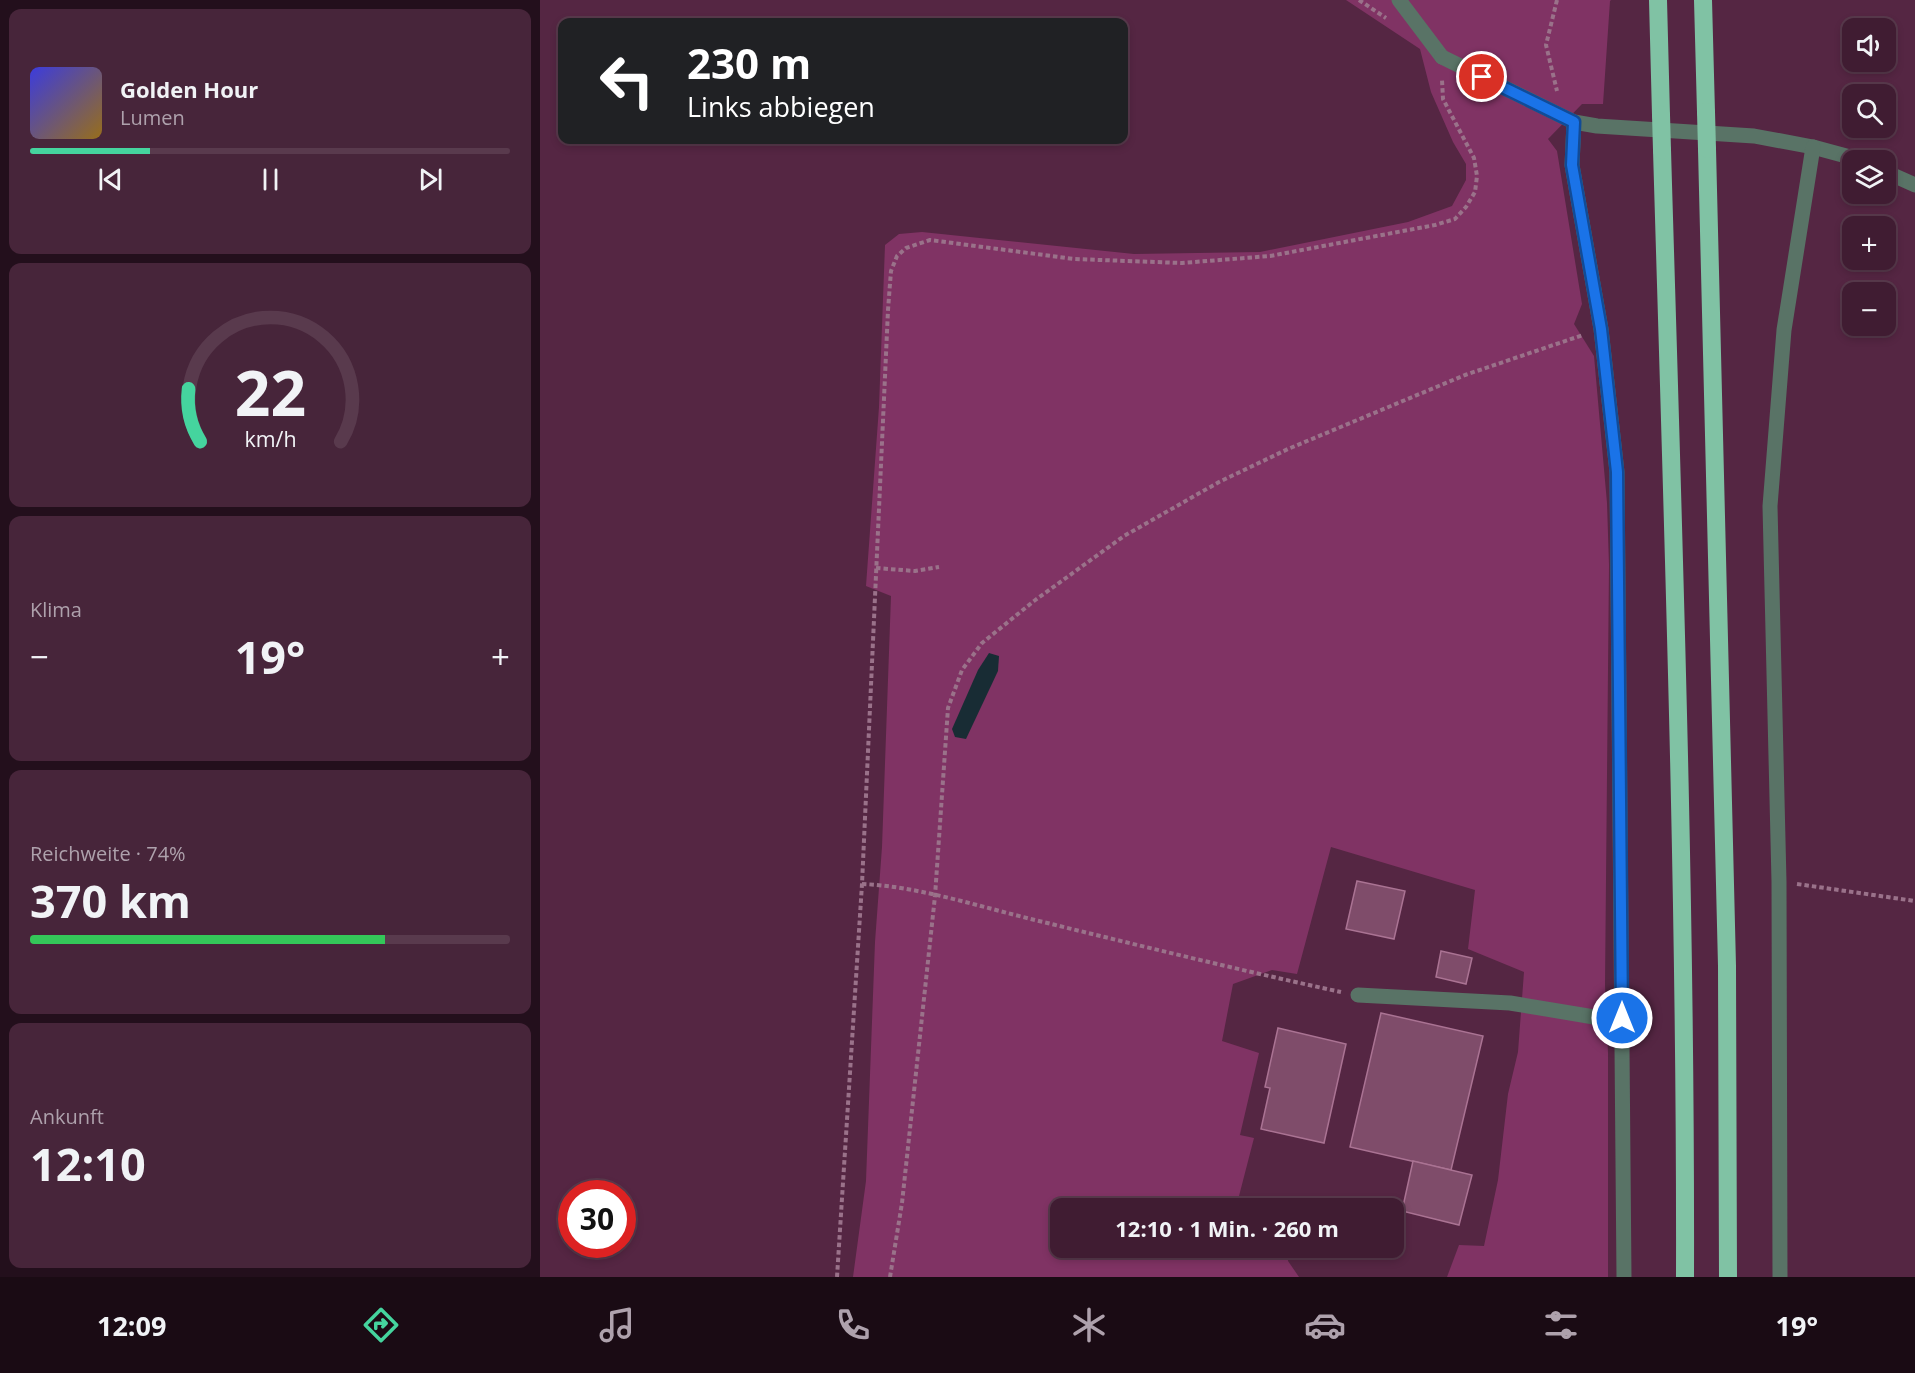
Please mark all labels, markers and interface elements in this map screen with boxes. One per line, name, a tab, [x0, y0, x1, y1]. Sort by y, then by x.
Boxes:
map controls	[1842, 18, 1896, 336]
button: sound	[1842, 18, 1896, 72]
text: 230 m	[687, 34, 811, 91]
icon: left	[588, 42, 666, 120]
pin	[1456, 51, 1507, 102]
icon: arrive	[1465, 60, 1498, 93]
text: Golden Hour	[120, 74, 258, 104]
button: search	[1842, 84, 1896, 138]
text: Links abbiegen	[687, 88, 875, 125]
text: Lumen	[120, 104, 185, 131]
button: layers	[1842, 150, 1896, 204]
icon: previous	[94, 163, 127, 196]
icon: pause	[254, 163, 287, 196]
icon: next	[414, 163, 447, 196]
button: +	[1842, 216, 1896, 270]
button: −	[1842, 282, 1896, 336]
text: 22	[234, 349, 306, 434]
text: km/h	[244, 424, 296, 453]
text: Klima	[30, 596, 82, 623]
text: 19°	[235, 626, 305, 687]
text: −	[30, 634, 49, 679]
text: +	[491, 634, 510, 679]
text: Reichweite · 74%	[30, 840, 186, 867]
text: 370 km	[30, 870, 191, 931]
position arrow	[1590, 986, 1654, 1050]
text: Ankunft	[30, 1103, 104, 1130]
text: 12:10	[30, 1133, 146, 1194]
speed limit sign: 30	[558, 1180, 636, 1258]
text: 12:10 · 1 Min. · 260 m	[1115, 1213, 1339, 1243]
icon: directions	[360, 1304, 402, 1346]
icon: music	[596, 1304, 638, 1346]
icon: phone	[832, 1304, 874, 1346]
icon: climate	[1068, 1304, 1110, 1346]
icon: car	[1304, 1304, 1346, 1346]
icon: filters	[1540, 1304, 1582, 1346]
text: 12:09	[97, 1307, 166, 1344]
text: 19°	[1776, 1307, 1818, 1344]

